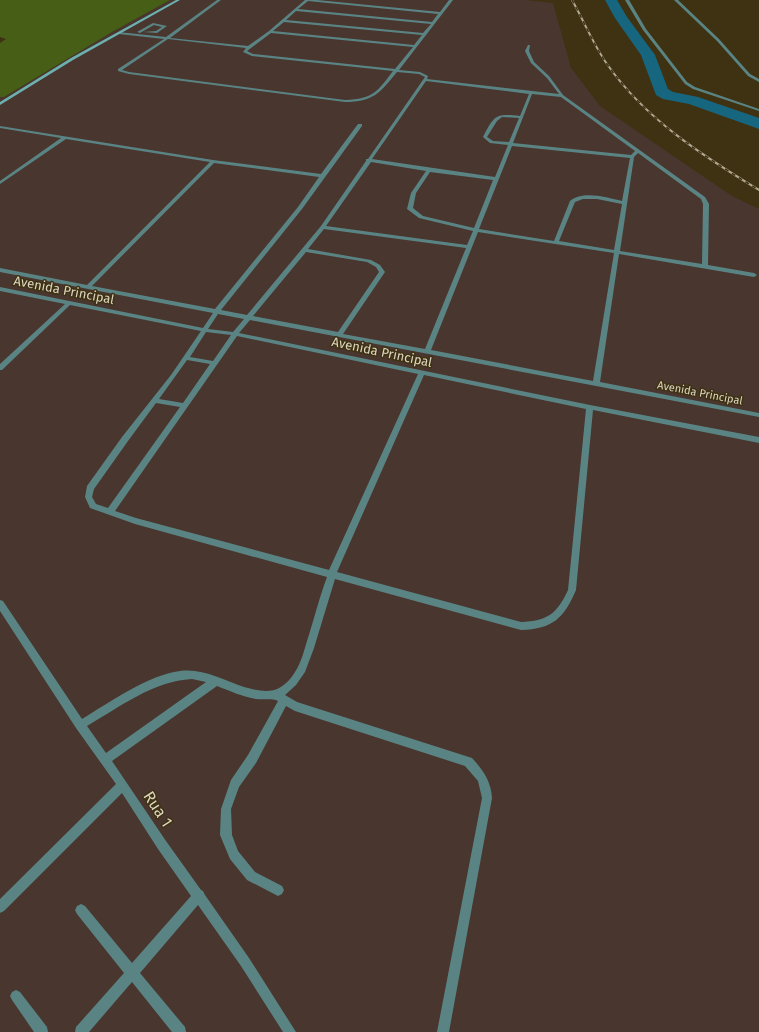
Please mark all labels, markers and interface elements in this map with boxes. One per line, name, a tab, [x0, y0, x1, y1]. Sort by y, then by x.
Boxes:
street label: Avenida Principal	[12, 273, 116, 307]
street label: Avenida Principal	[330, 334, 434, 370]
street label: Avenida Principal	[656, 378, 744, 408]
street label: Rua 1	[139, 788, 177, 830]

